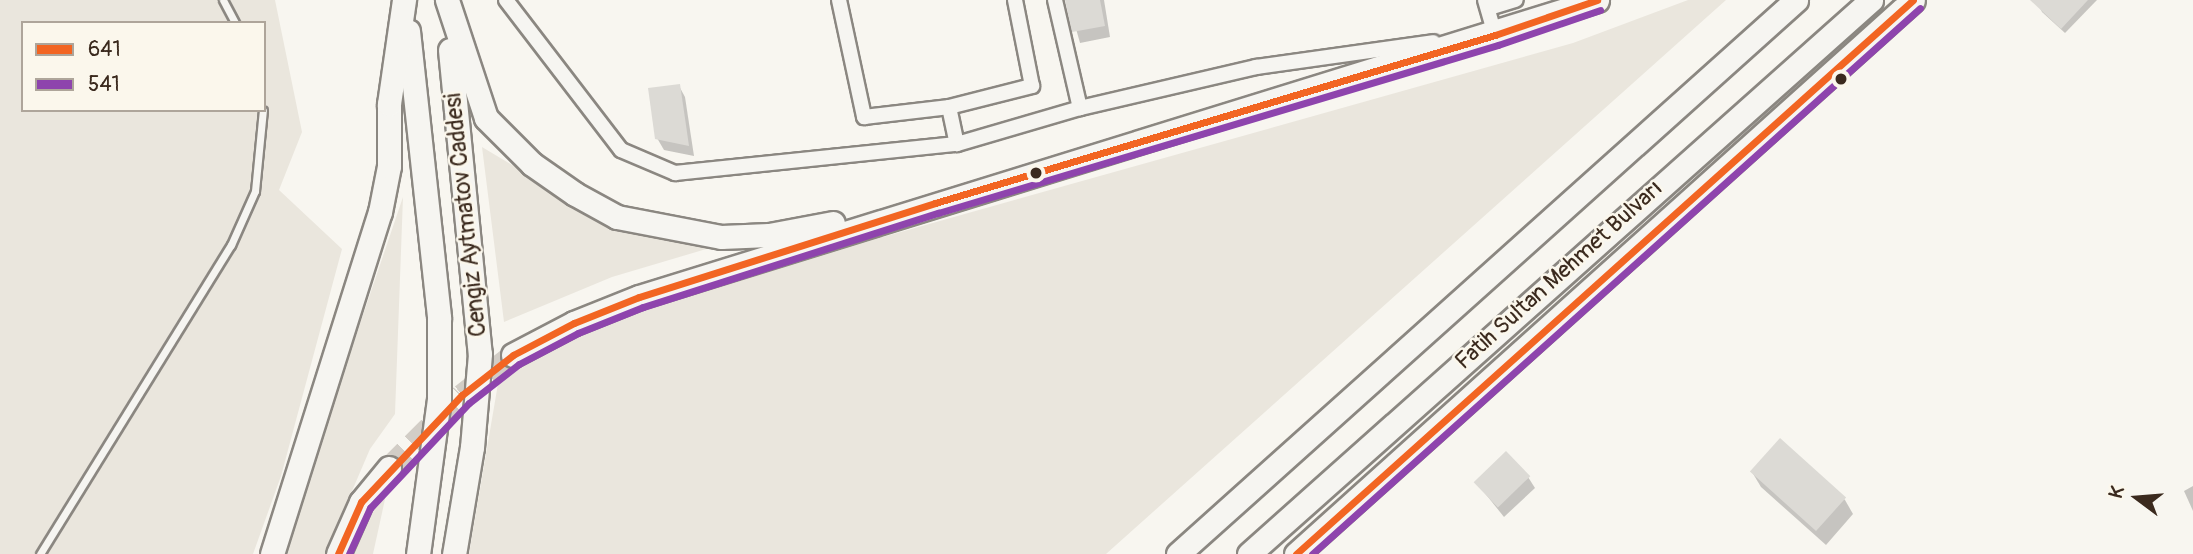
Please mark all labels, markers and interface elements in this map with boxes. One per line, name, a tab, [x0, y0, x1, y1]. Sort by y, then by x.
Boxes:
legend	[21, 21, 266, 112]
text: 641	[88, 36, 121, 63]
text: 541	[88, 71, 120, 98]
unlabelled marker	[1834, 72, 1848, 86]
street label: Cengiz Aytmatov Caddesi	[439, 92, 493, 338]
unlabelled marker	[1029, 166, 1043, 180]
street label: Fatih Sultan Mehmet Bulvarı	[1450, 175, 1668, 375]
north arrow	[2102, 463, 2172, 533]
text: K	[2104, 483, 2130, 501]

